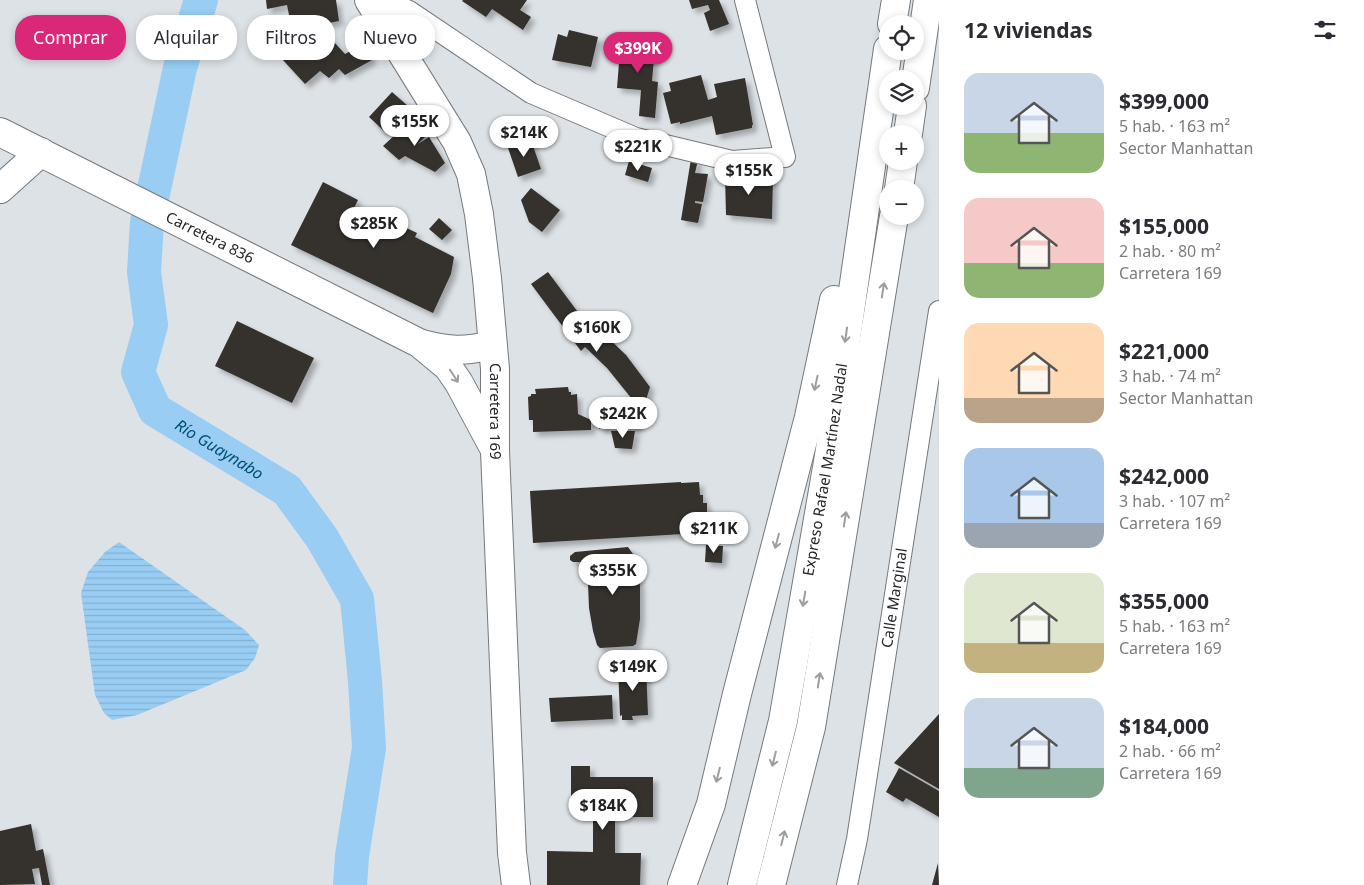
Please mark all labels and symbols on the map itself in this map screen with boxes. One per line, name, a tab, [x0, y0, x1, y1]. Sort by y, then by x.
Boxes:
pin: $399K	[603, 32, 673, 74]
pin: $155K	[380, 104, 450, 147]
pin: $214K	[489, 116, 559, 158]
pin: $221K	[603, 130, 673, 172]
pin: $155K	[714, 154, 784, 196]
street label: Carretera 836	[163, 206, 258, 267]
pin: $285K	[339, 206, 409, 249]
one-way arrow	[878, 282, 888, 298]
pin: $160K	[562, 310, 632, 353]
one-way arrow	[841, 327, 851, 343]
street label: Carretera 169	[486, 362, 506, 460]
street label: Expreso Rafael Martínez Nadal	[797, 362, 851, 577]
one-way arrow	[449, 369, 459, 383]
one-way arrow	[811, 375, 821, 391]
pin: $242K	[588, 396, 658, 439]
water label: Río Guaynabo	[171, 414, 268, 484]
pin: $211K	[679, 512, 749, 554]
one-way arrow	[841, 512, 851, 528]
one-way arrow	[772, 532, 781, 548]
street label: Calle Marginal	[876, 546, 911, 649]
pin: $355K	[578, 554, 648, 596]
one-way arrow	[799, 591, 809, 607]
pin: $149K	[598, 650, 668, 692]
one-way arrow	[815, 672, 825, 688]
one-way arrow	[769, 751, 778, 767]
one-way arrow	[713, 767, 722, 783]
pin: $184K	[568, 788, 638, 831]
one-way arrow	[779, 830, 788, 846]

